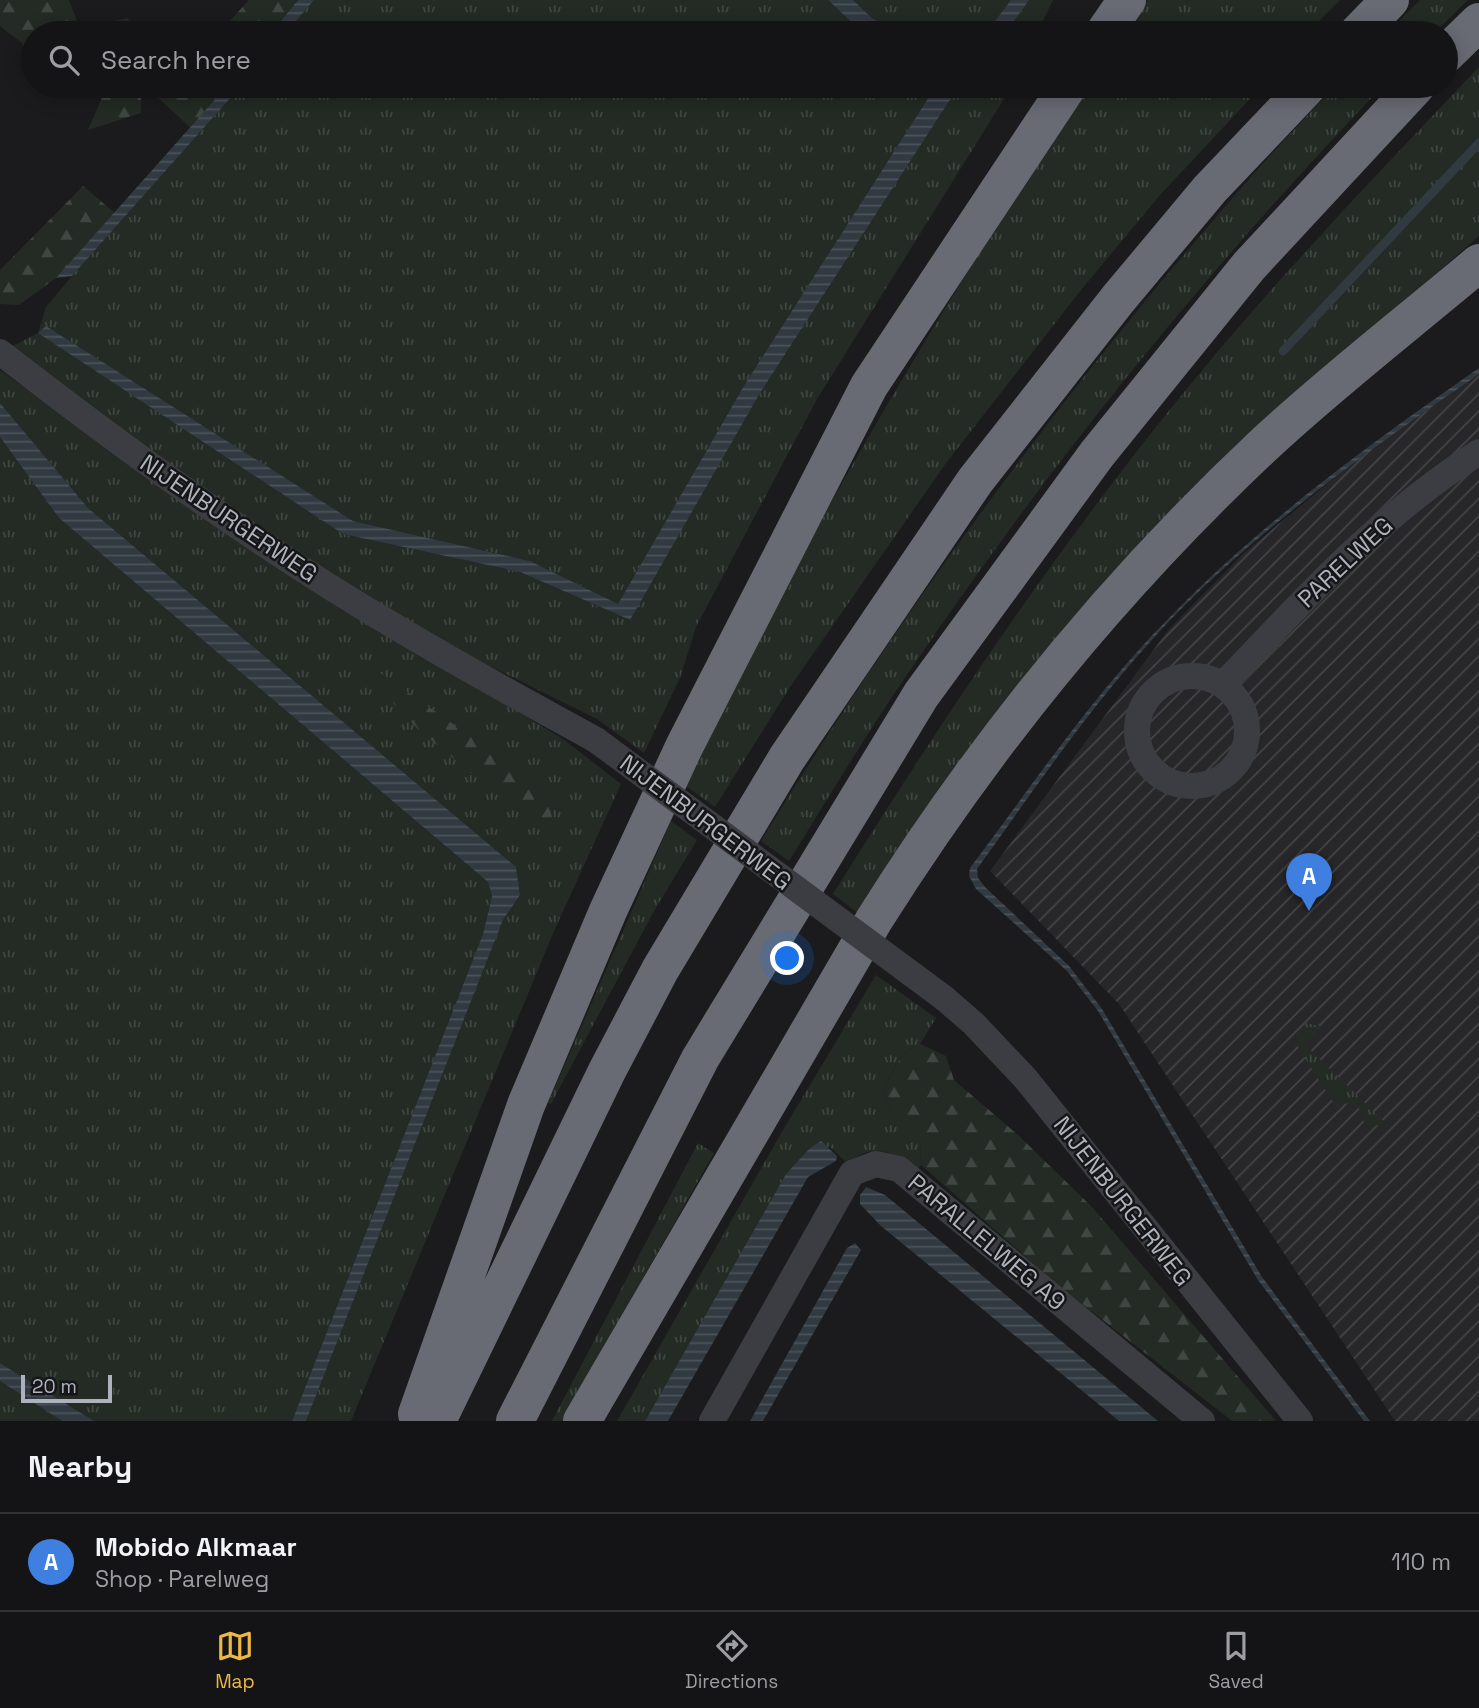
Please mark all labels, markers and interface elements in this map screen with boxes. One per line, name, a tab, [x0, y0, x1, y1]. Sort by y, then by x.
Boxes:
search box	[21, 21, 1458, 98]
icon: search	[45, 41, 83, 79]
text: Search here	[101, 43, 251, 77]
street label: NIJENBURGERWEG	[134, 447, 324, 589]
street label: PARELWEG	[1291, 510, 1399, 614]
street label: NIJENBURGERWEG	[614, 747, 798, 897]
pin: A	[1286, 853, 1332, 911]
your location	[770, 941, 804, 975]
street label: NIJENBURGERWEG	[1047, 1110, 1199, 1292]
street label: PARALLELWEG A9	[902, 1167, 1072, 1317]
scale bar	[21, 1372, 112, 1404]
text: 20 m	[32, 1374, 77, 1399]
text: Nearby	[28, 1447, 132, 1486]
text: Mobido Alkmaar	[95, 1530, 297, 1564]
text: A	[44, 1547, 58, 1577]
text: 110 m	[1391, 1547, 1451, 1577]
text: Shop · Parelweg	[95, 1564, 269, 1594]
tab: Map	[215, 1627, 255, 1694]
tab: Directions	[685, 1627, 778, 1694]
tab: Saved	[1208, 1627, 1264, 1694]

